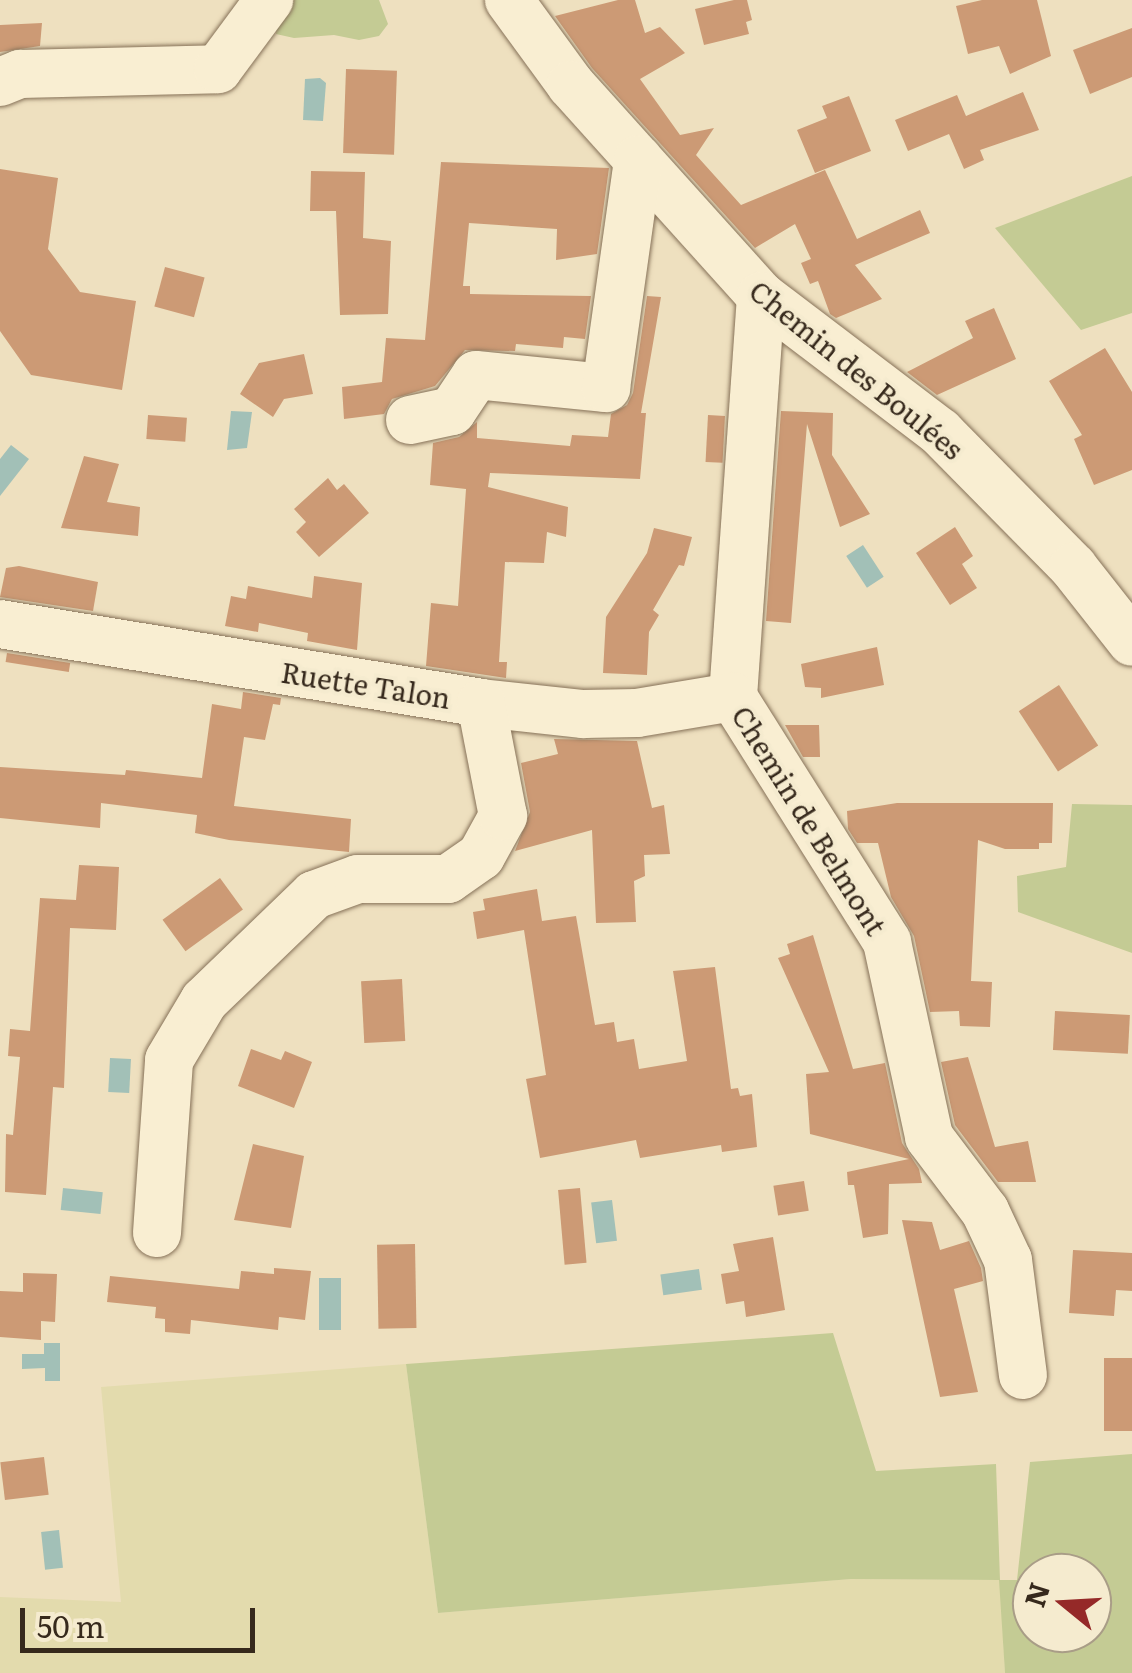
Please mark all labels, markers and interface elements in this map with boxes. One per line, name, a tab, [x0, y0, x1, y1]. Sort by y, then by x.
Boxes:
street label: Chemin des Boulées	[744, 273, 970, 465]
street label: Ruette Talon	[279, 654, 453, 714]
street label: Chemin de Belmont	[726, 699, 894, 941]
north arrow	[1012, 1553, 1112, 1653]
text: N	[1012, 1577, 1059, 1612]
scale bar	[25, 1588, 260, 1650]
text: 50 m	[37, 1603, 105, 1647]

